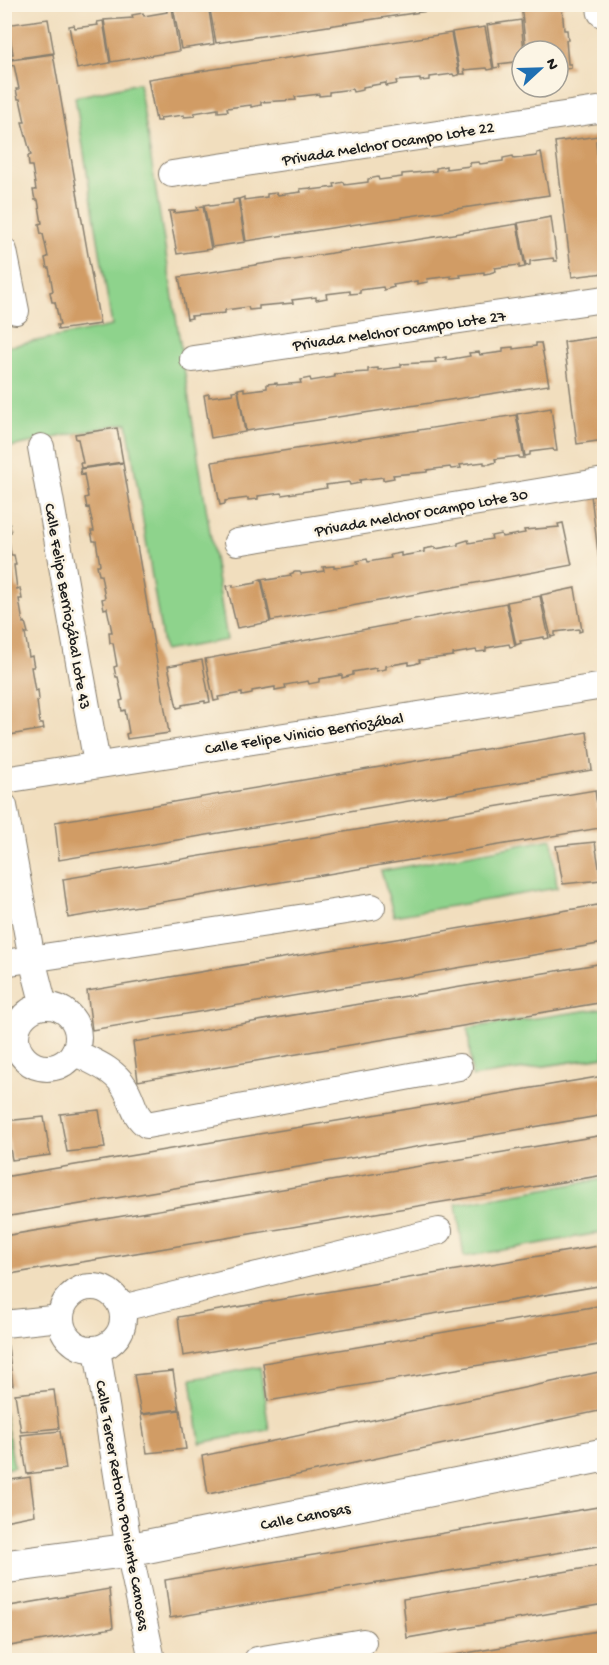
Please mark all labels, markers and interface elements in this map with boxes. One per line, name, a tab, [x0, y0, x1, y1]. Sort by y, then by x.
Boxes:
north arrow	[510, 39, 570, 99]
text: N	[540, 56, 562, 74]
street label: Privada Melchor Ocampo Lote 22	[280, 119, 496, 172]
street label: Privada Melchor Ocampo Lote 27	[291, 308, 508, 357]
street label: Privada Melchor Ocampo Lote 30	[313, 486, 530, 543]
street label: Calle Felipe Berriozábal Lote 43	[38, 502, 93, 711]
street label: Calle Felipe Vinicio Berriozábal	[204, 710, 405, 761]
street label: Calle Tercer Retorno Poniente Canosas	[89, 1379, 152, 1633]
street label: Calle Canosas	[259, 1500, 353, 1536]

